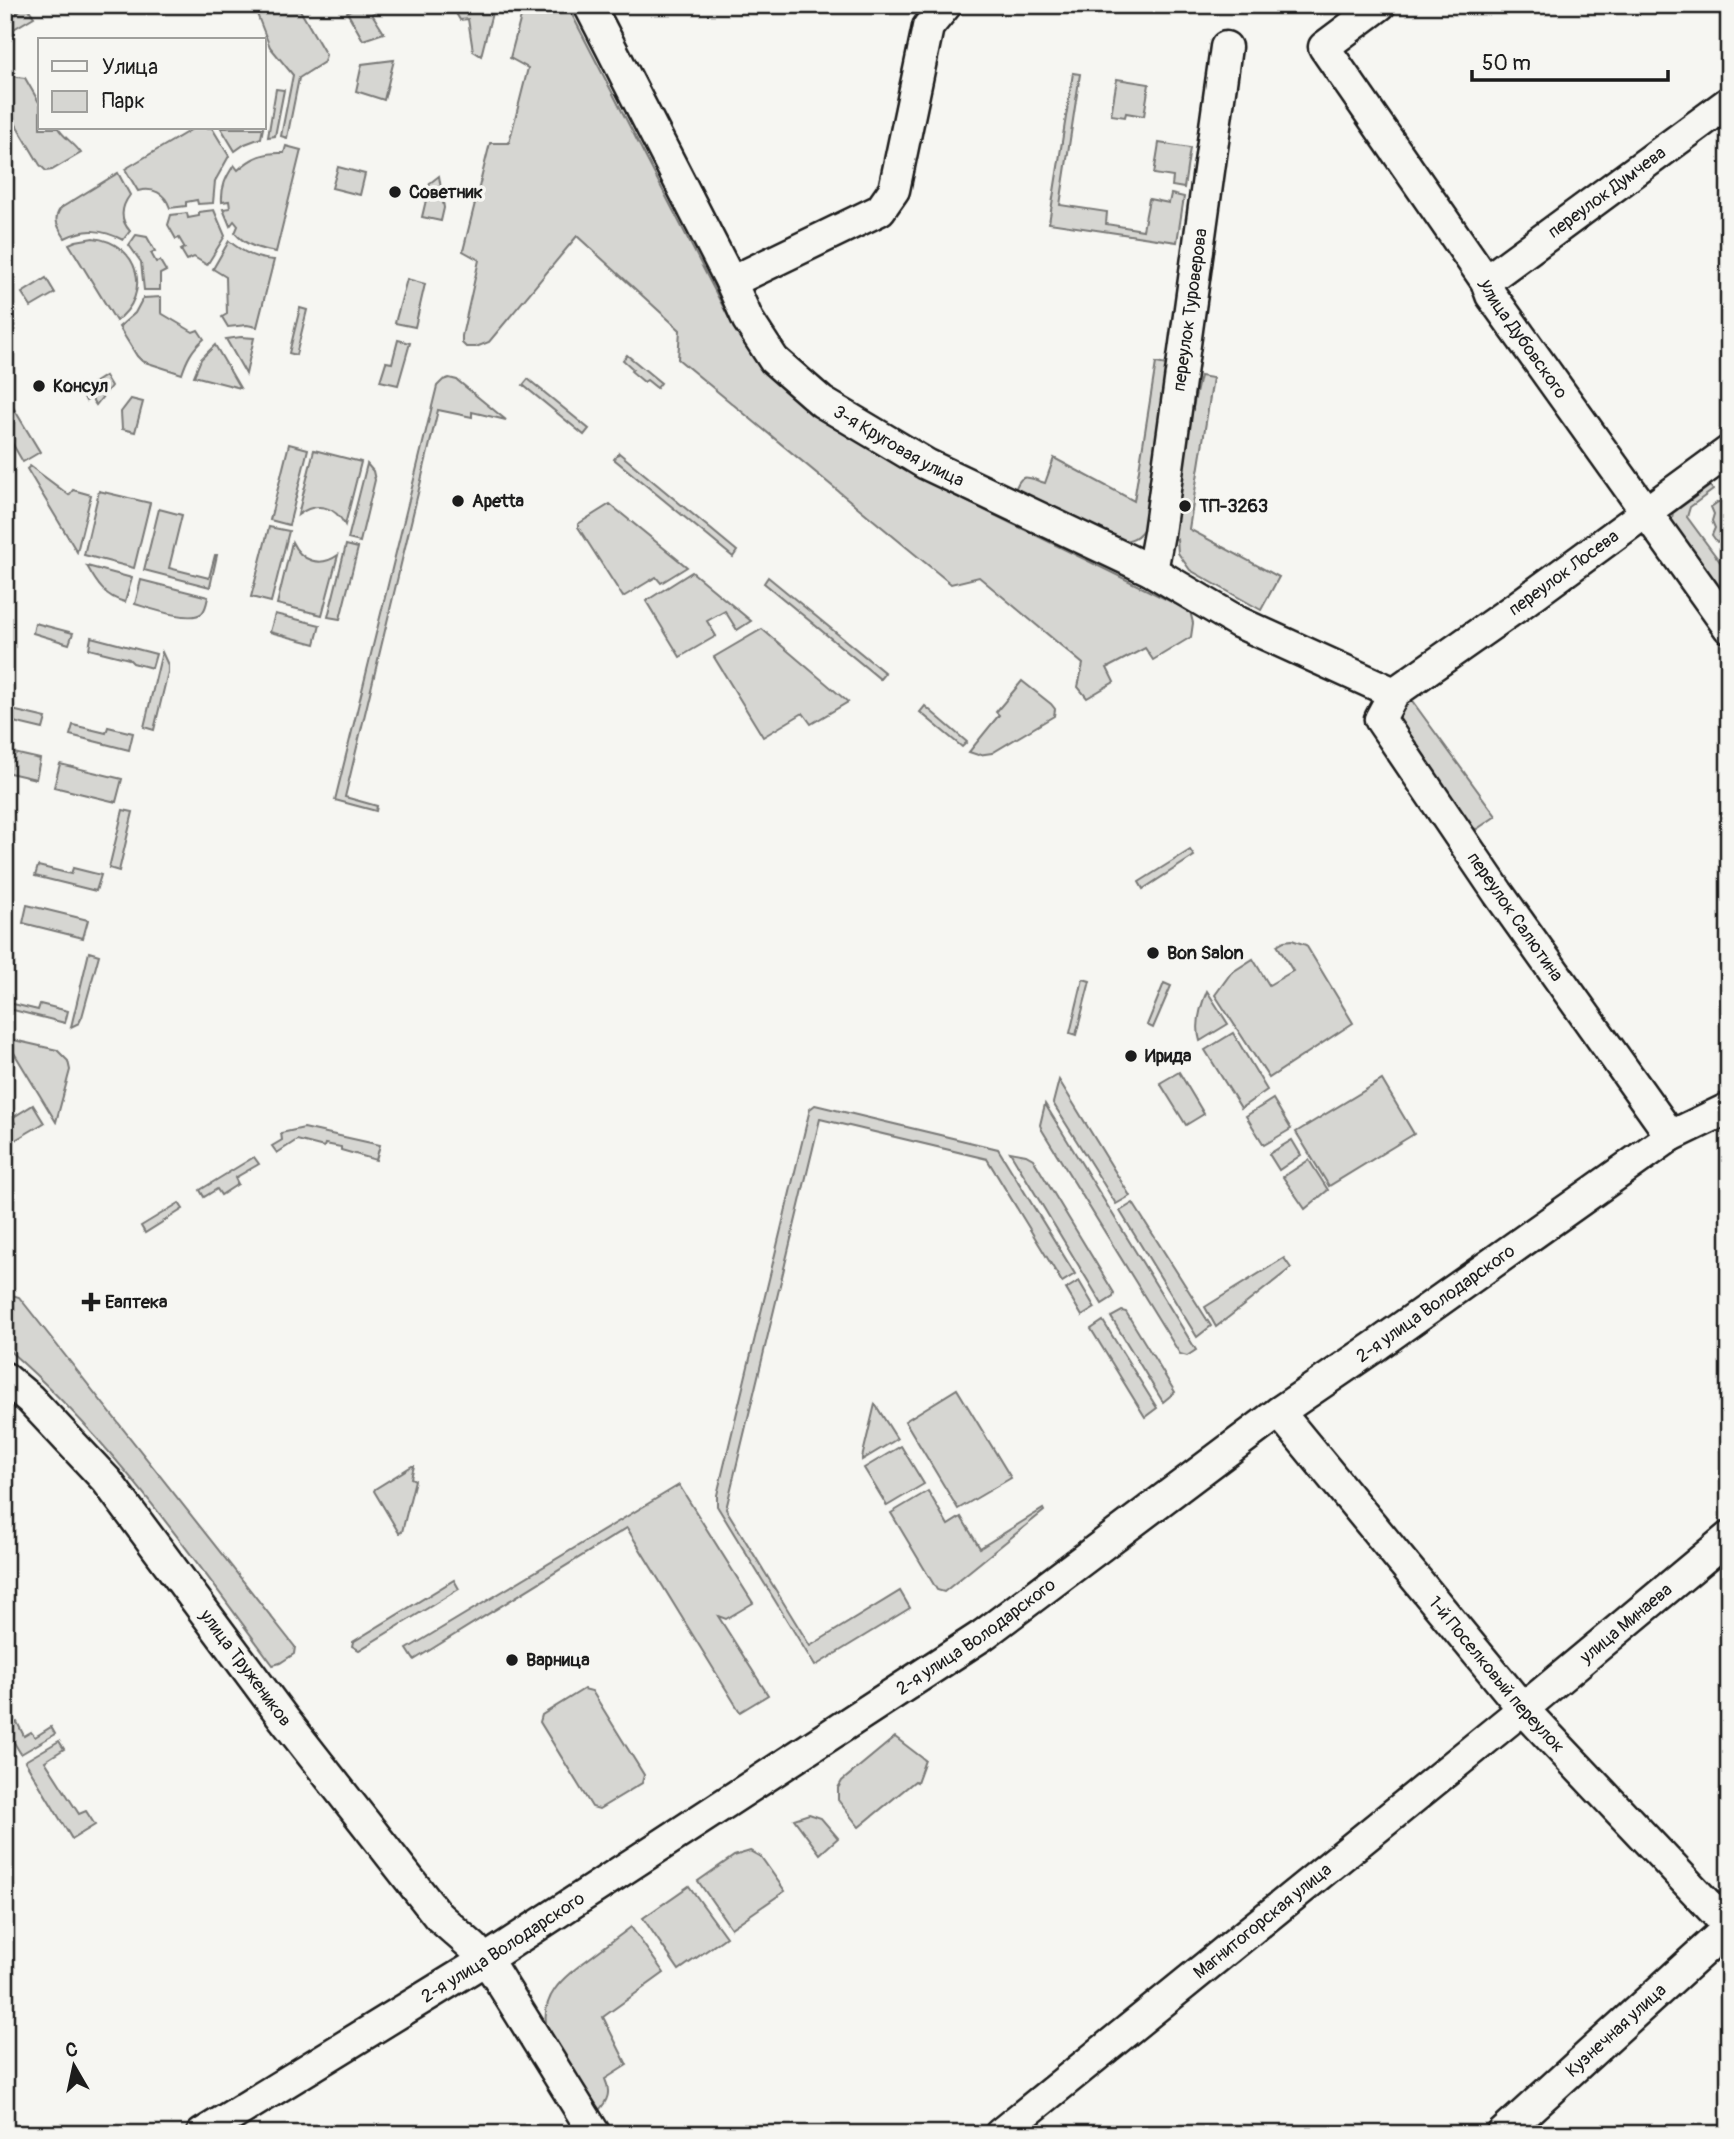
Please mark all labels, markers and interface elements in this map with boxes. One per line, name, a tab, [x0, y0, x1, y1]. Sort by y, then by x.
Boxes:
legend	[38, 38, 266, 130]
scale bar	[1472, 38, 1668, 82]
text: 50 m	[1482, 50, 1531, 77]
text: Улица	[102, 54, 158, 81]
text: Парк	[102, 88, 145, 115]
street label: переулок Думчева	[1543, 141, 1670, 243]
place label: Советник	[409, 181, 483, 204]
marker: Советник	[387, 184, 403, 200]
street label: переулок Туроверова	[1167, 227, 1212, 393]
street label: улица Дубовского	[1475, 276, 1573, 403]
place label: Консул	[53, 375, 108, 398]
marker: Консул	[31, 378, 47, 394]
street label: 3-я Круговая улица	[829, 400, 968, 492]
place label: Apetta	[472, 490, 525, 513]
marker: Apetta	[450, 493, 466, 509]
place label: ТП-3263	[1198, 495, 1268, 518]
marker: ТП-3263	[1177, 498, 1193, 514]
street label: переулок Лосева	[1504, 524, 1623, 621]
street label: переулок Салютина	[1462, 848, 1568, 986]
place label: Bon Salon	[1167, 942, 1244, 965]
marker: Bon Salon	[1145, 945, 1161, 961]
place label: Ирида	[1145, 1045, 1192, 1068]
marker: Ирида	[1123, 1048, 1139, 1064]
street label: 2-я улица Володарского	[1352, 1239, 1520, 1367]
place label: Еаптека	[105, 1291, 168, 1314]
marker: Еаптека	[83, 1294, 99, 1310]
street label: 2-я улица Володарского	[892, 1573, 1060, 1700]
street label: улица Минаева	[1574, 1578, 1677, 1669]
street label: 1-й Поселковый переулок	[1423, 1591, 1570, 1758]
street label: улица Тружеников	[194, 1604, 297, 1731]
place label: Варница	[526, 1649, 590, 1672]
marker: Варница	[504, 1652, 520, 1668]
street label: Магнитогорская улица	[1188, 1858, 1336, 1984]
street label: 2-я улица Володарского	[417, 1886, 589, 2008]
street label: Кузнечная улица	[1561, 1979, 1671, 2082]
north arrow	[38, 2030, 108, 2100]
text: С	[64, 2037, 79, 2063]

